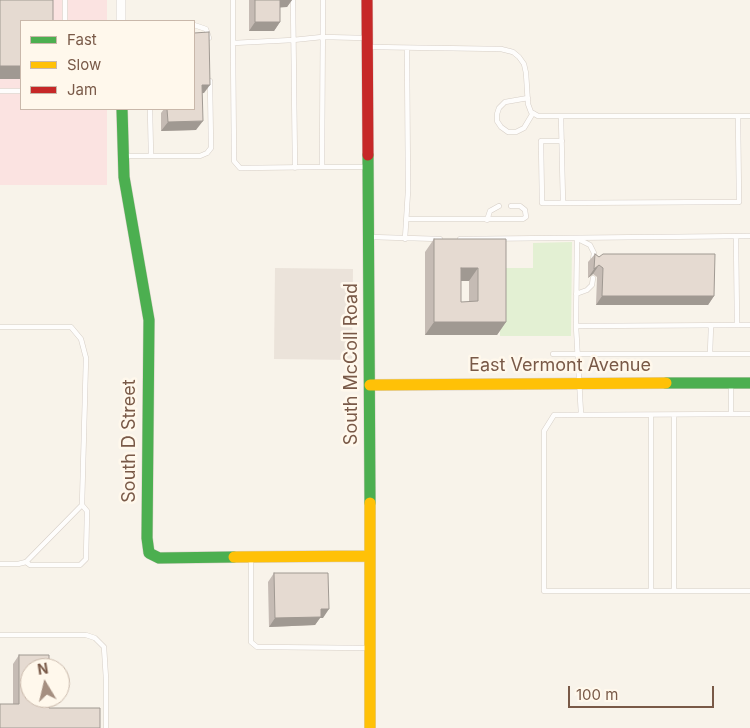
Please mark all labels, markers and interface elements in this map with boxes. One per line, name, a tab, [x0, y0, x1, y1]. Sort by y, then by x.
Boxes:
legend	[20, 20, 195, 110]
text: Fast	[67, 30, 97, 49]
text: Slow	[67, 55, 101, 74]
text: Jam	[67, 80, 97, 99]
street label: South McColl Road	[341, 283, 363, 445]
street label: East Vermont Avenue	[469, 355, 651, 377]
street label: South D Street	[119, 379, 141, 503]
north arrow	[20, 658, 70, 708]
text: N	[36, 659, 49, 678]
scale bar	[570, 676, 716, 708]
text: 100 m	[576, 685, 618, 704]

